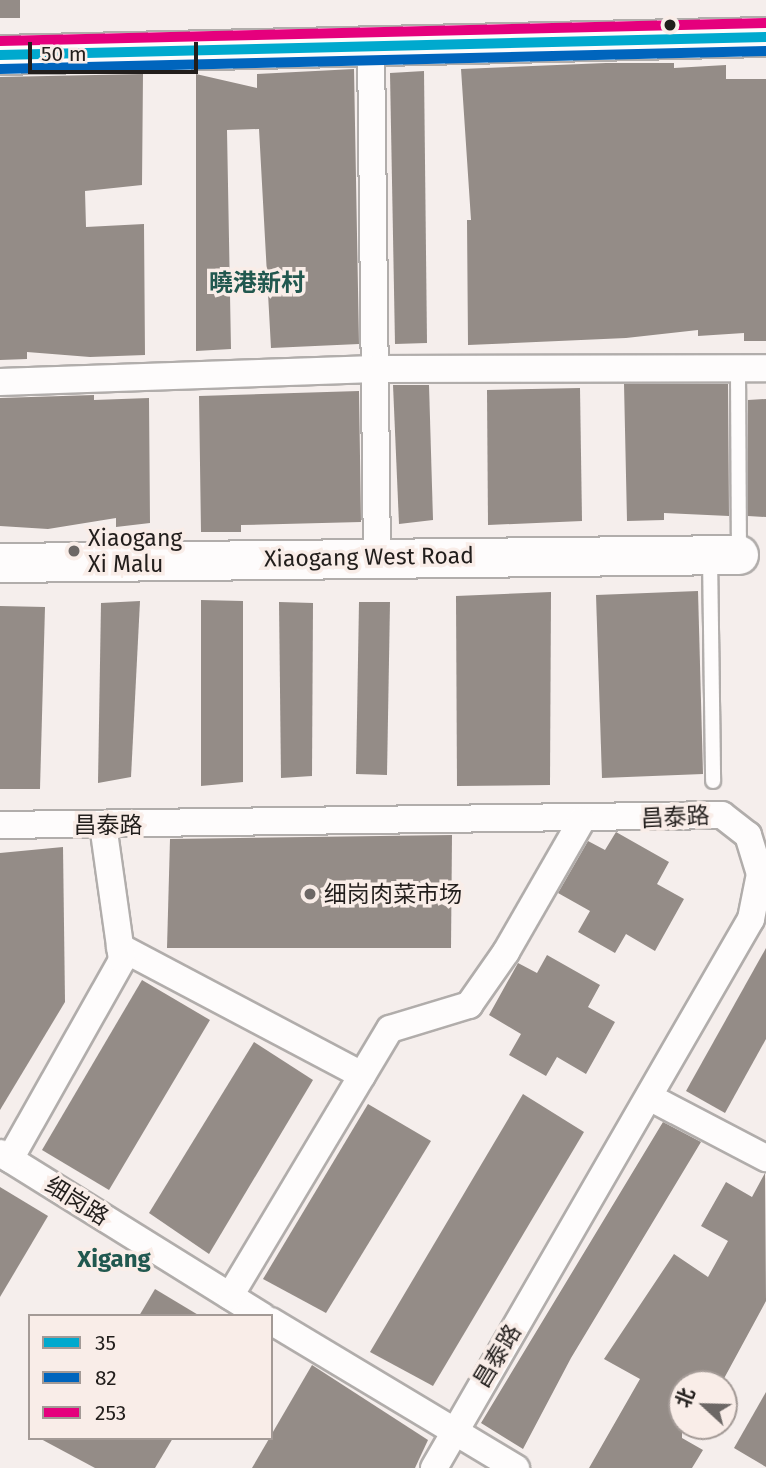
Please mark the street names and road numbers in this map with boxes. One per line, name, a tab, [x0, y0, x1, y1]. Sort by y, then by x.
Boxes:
street label: Xiaogang West Road	[264, 541, 474, 573]
street label: 昌泰路	[640, 801, 710, 833]
street label: 昌泰路	[74, 811, 142, 839]
street label: 细岗路	[40, 1171, 114, 1231]
street label: 昌泰路	[467, 1319, 527, 1393]

